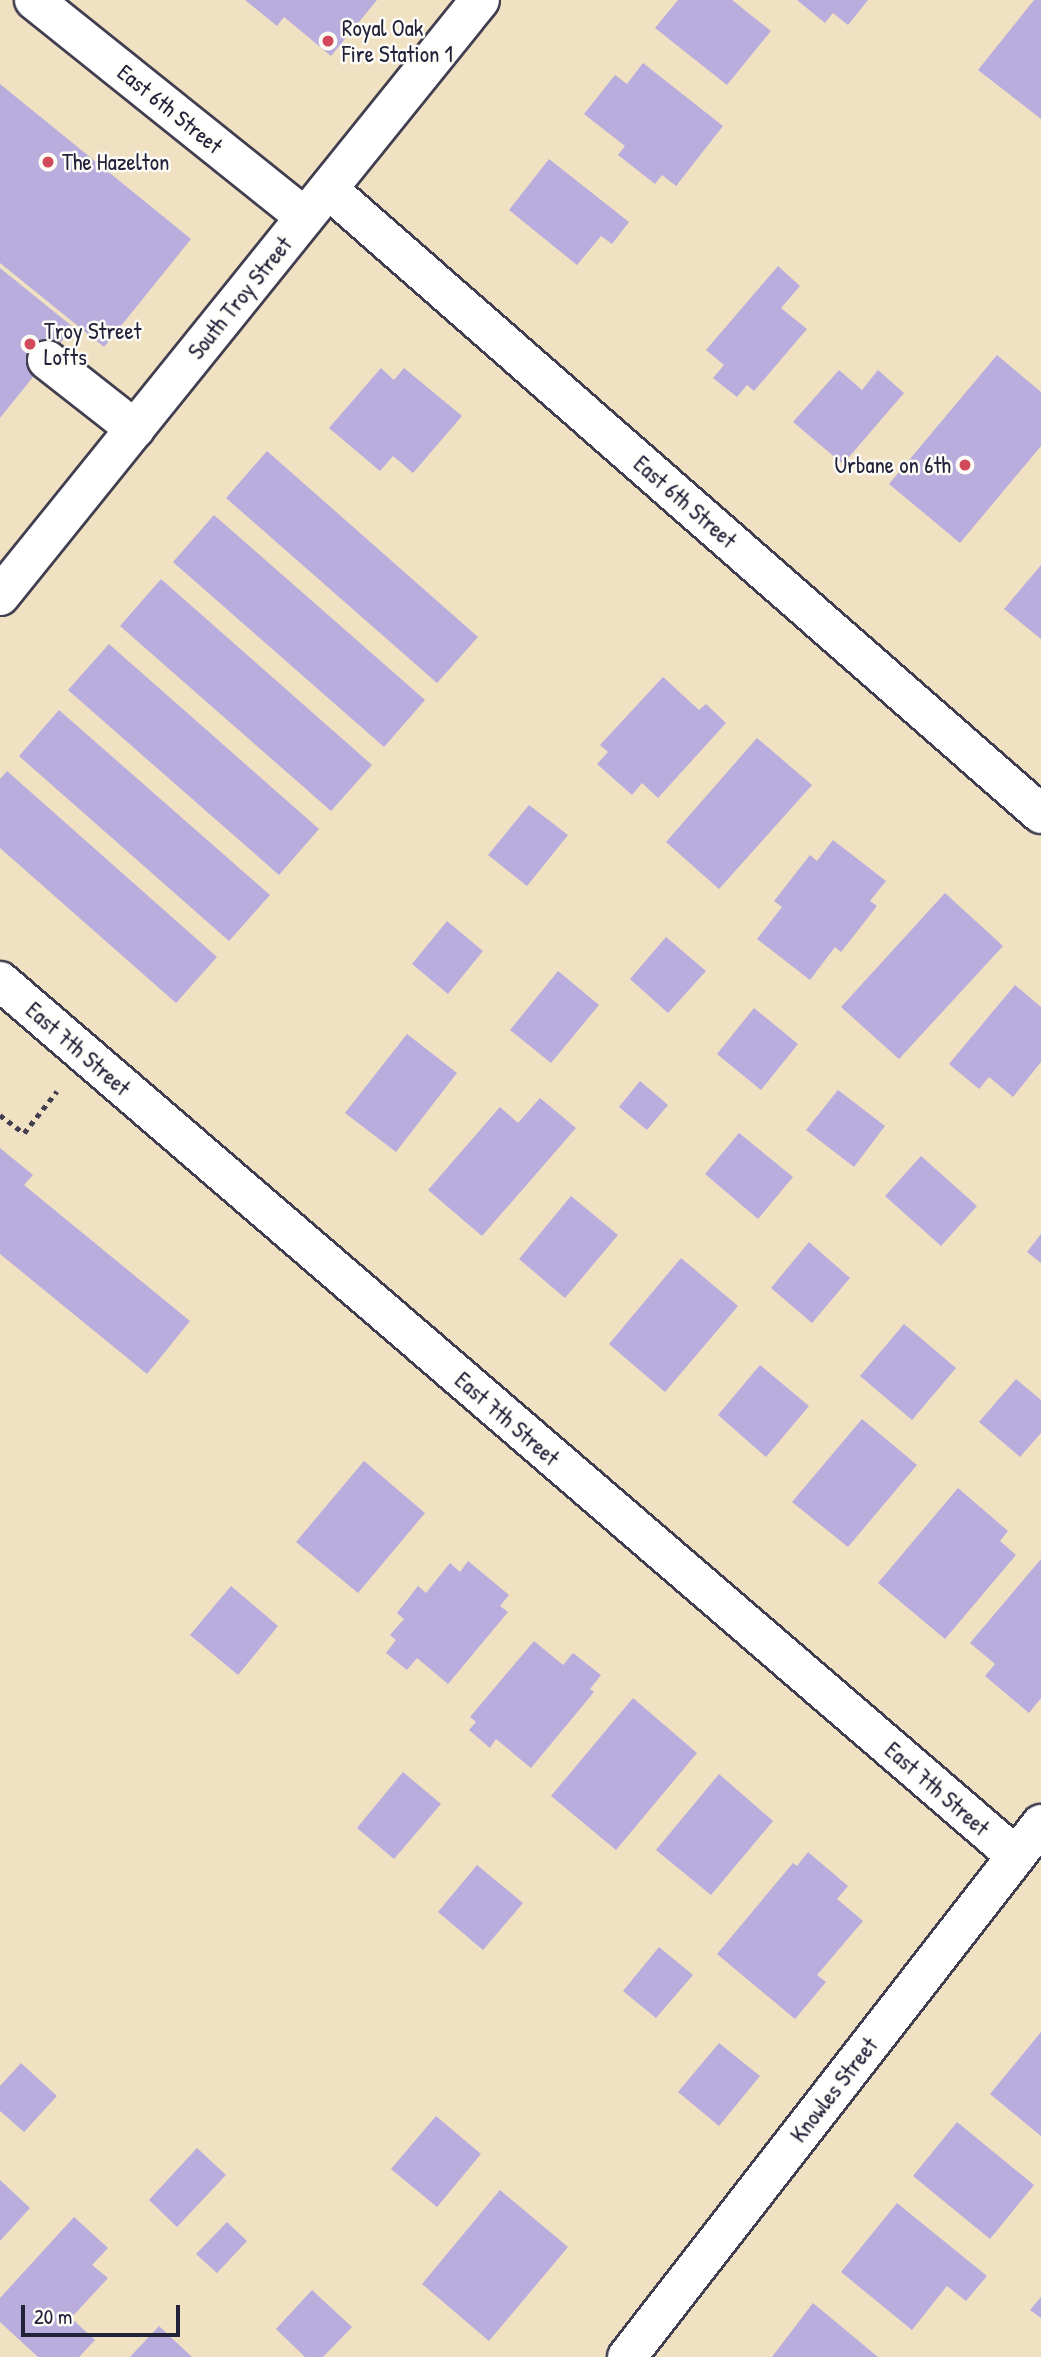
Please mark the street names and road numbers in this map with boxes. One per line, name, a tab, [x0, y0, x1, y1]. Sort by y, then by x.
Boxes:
street label: East 6th Street	[112, 58, 228, 160]
street label: South Troy Street	[182, 231, 298, 365]
street label: East 6th Street	[628, 450, 742, 554]
street label: East 7th Street	[20, 996, 136, 1102]
street label: East 7th Street	[449, 1366, 565, 1472]
street label: East 7th Street	[879, 1736, 995, 1842]
street label: Knowles Street	[785, 2032, 883, 2148]

